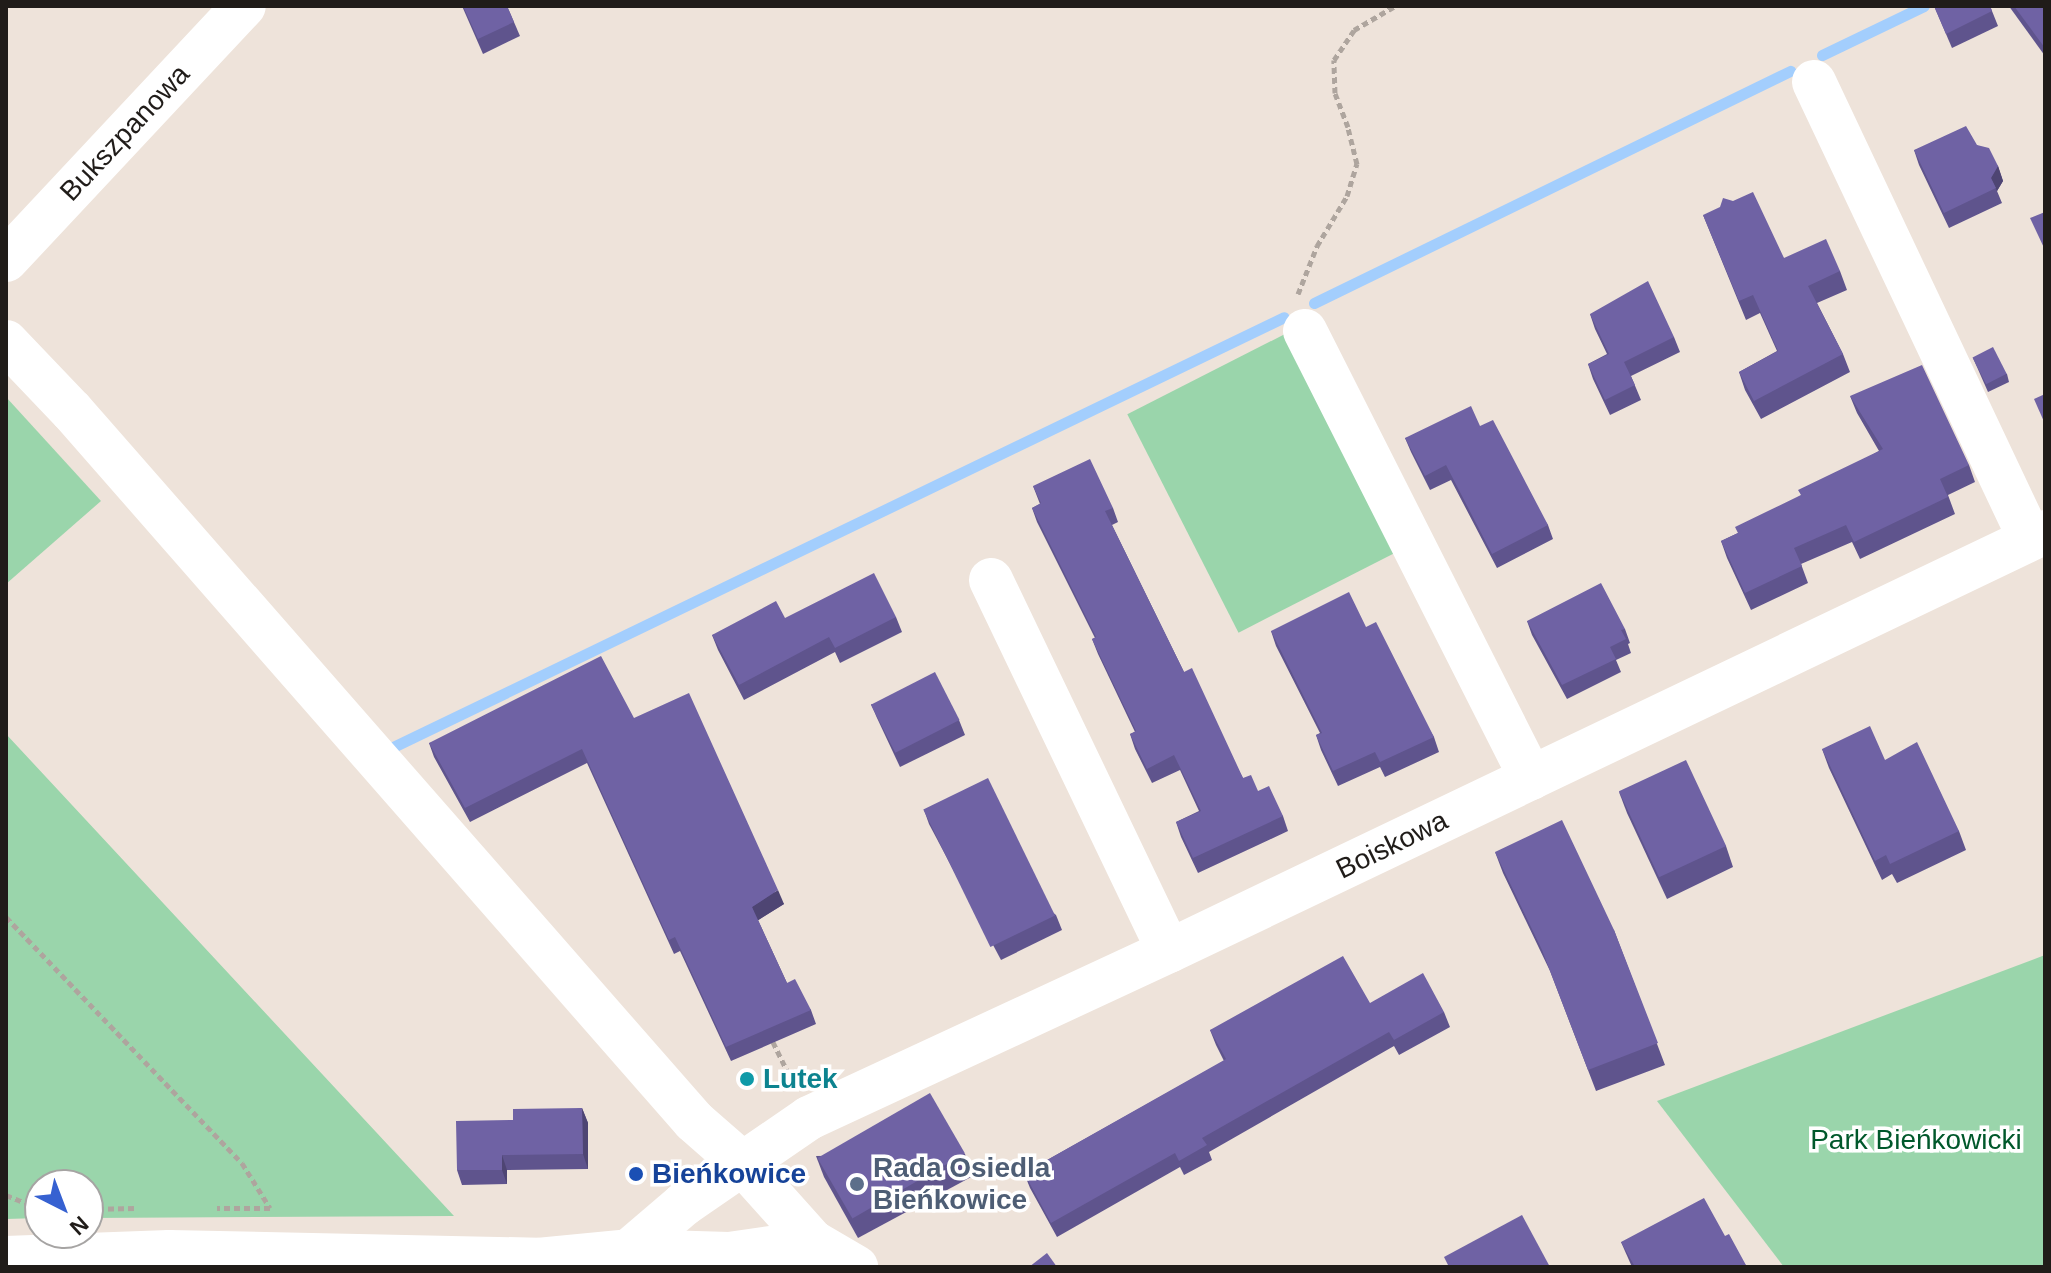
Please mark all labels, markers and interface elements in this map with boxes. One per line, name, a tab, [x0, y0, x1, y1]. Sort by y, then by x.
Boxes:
street label: Bukszpanowa	[53, 58, 197, 208]
street label: Boiskowa	[1331, 804, 1453, 886]
place label: Lutek	[763, 1062, 838, 1096]
marker: Lutek	[738, 1070, 756, 1088]
park label: Park Bieńkowicki	[1810, 1123, 2022, 1157]
place label: Rada Osiedla Bieńkowice	[873, 1151, 1050, 1217]
place label: Bieńkowice	[652, 1157, 806, 1191]
marker: Bieńkowice	[627, 1165, 645, 1183]
north arrow	[24, 1169, 104, 1249]
marker: Rada Osiedla Bieńkowice	[848, 1175, 866, 1193]
text: N	[65, 1211, 93, 1240]

